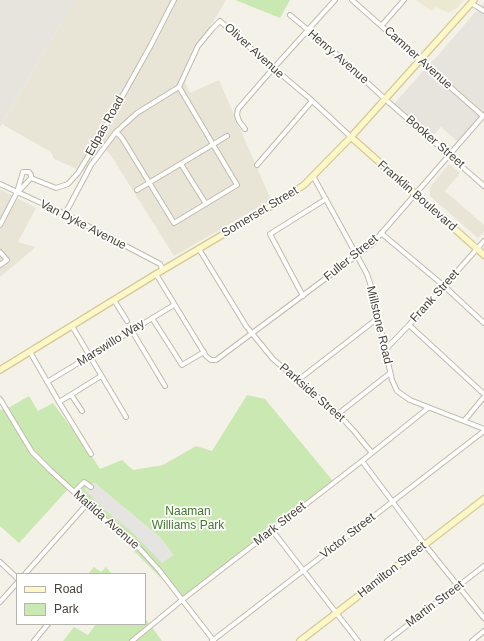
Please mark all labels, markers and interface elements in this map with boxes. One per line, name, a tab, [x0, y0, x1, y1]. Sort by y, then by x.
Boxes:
street label: Oliver Avenue	[221, 21, 287, 81]
street label: Camner Avenue	[381, 24, 455, 92]
street label: Henry Avenue	[305, 27, 371, 87]
street label: Edpas Road	[83, 94, 127, 158]
street label: Booker Street	[403, 112, 467, 172]
street label: Franklin Boulevard	[375, 158, 459, 234]
street label: Somerset Street	[219, 184, 301, 240]
street label: Van Dyke Avenue	[37, 197, 129, 253]
street label: Fuller Street	[321, 232, 381, 284]
street label: Frank Street	[408, 267, 462, 325]
street label: Millstone Road	[363, 285, 395, 365]
street label: Marswillo Way	[75, 317, 147, 369]
street label: Parkside Street	[276, 361, 348, 425]
street label: Matilda Avenue	[70, 488, 142, 552]
street label: Mark Street	[251, 499, 309, 549]
park label: Naaman Williams Park	[152, 505, 224, 533]
street label: Victor Street	[318, 510, 378, 562]
street label: Hamilton Street	[355, 539, 429, 601]
legend	[16, 573, 146, 625]
street label: Martin Street	[403, 578, 467, 630]
text: Road	[54, 582, 83, 596]
text: Park	[54, 602, 79, 616]

